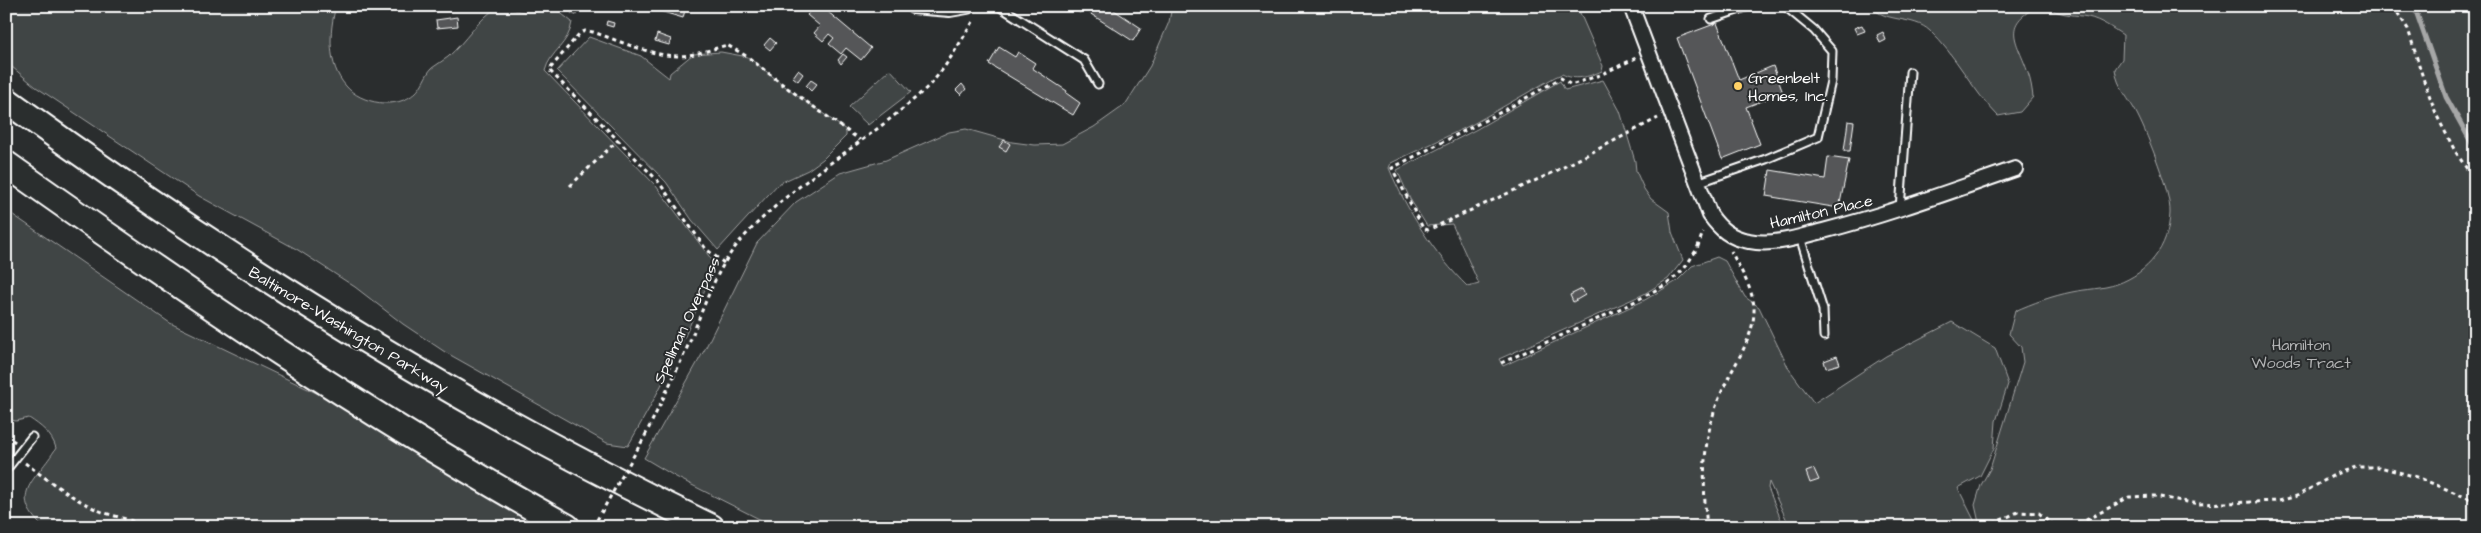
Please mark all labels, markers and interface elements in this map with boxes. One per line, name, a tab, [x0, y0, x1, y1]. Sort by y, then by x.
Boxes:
place label: Greenbelt Homes, Inc.	[1748, 67, 1828, 107]
marker: Greenbelt Homes, Inc.	[1732, 80, 1744, 92]
street label: Hamilton Place	[1768, 189, 1875, 234]
street label: Spellman Overpass	[648, 253, 726, 387]
street label: Baltimore-Washington Parkway	[244, 261, 453, 399]
park label: Hamilton Woods Tract	[2251, 334, 2351, 374]

